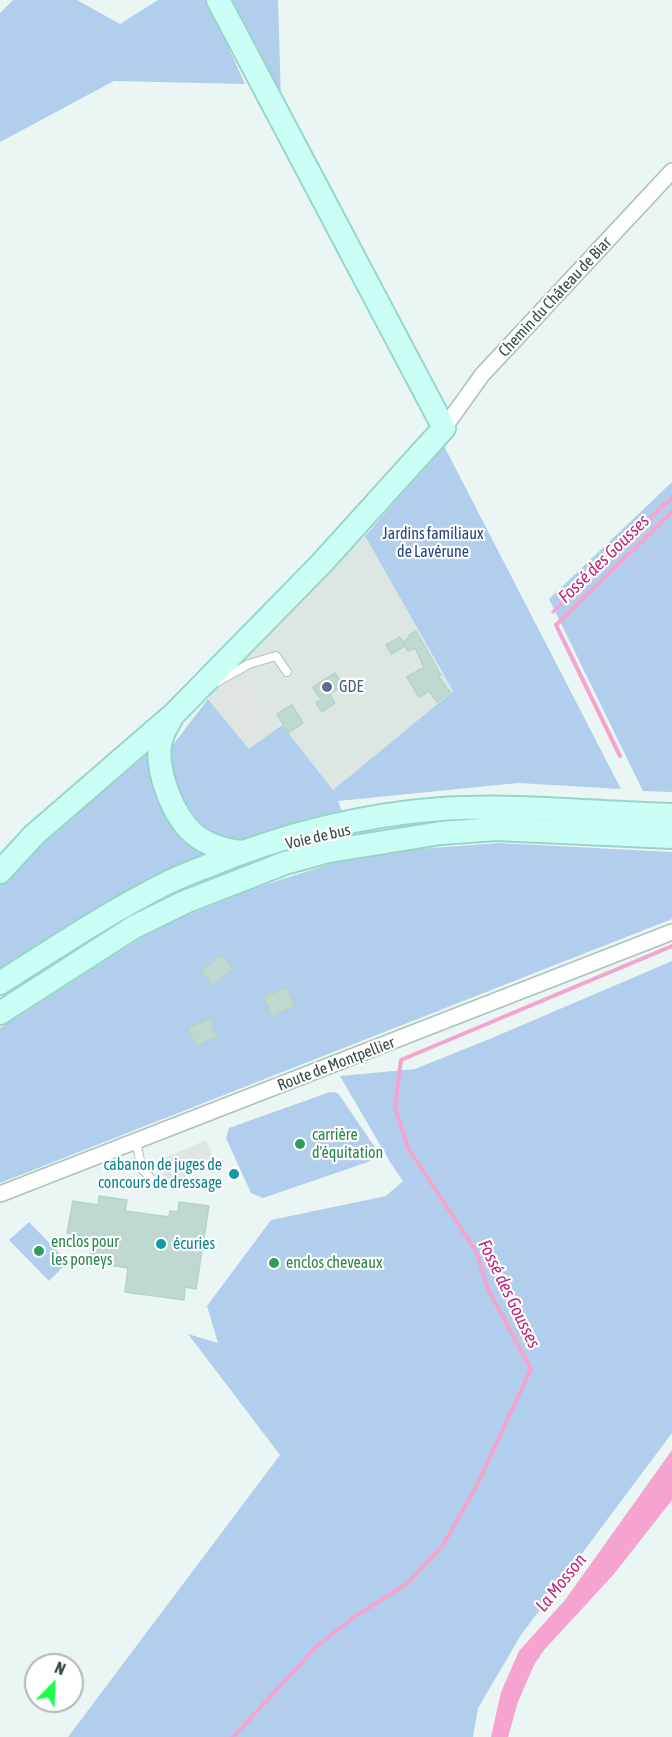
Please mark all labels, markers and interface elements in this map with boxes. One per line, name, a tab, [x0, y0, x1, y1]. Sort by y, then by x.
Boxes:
street label: Chemin du Château de Biar	[495, 233, 615, 361]
water label: Fossé des Gousses	[554, 510, 654, 608]
park label: Jardins familiaux de Lavérune	[383, 524, 483, 562]
place label: GDE	[339, 677, 363, 697]
marker: GDE	[320, 680, 334, 694]
street label: Voie de bus	[284, 820, 352, 854]
street label: Route de Montpellier	[275, 1033, 397, 1095]
place label: carrière d'équitation	[312, 1125, 383, 1163]
marker: carrière d'équitation	[293, 1137, 307, 1151]
place label: cabanon de juges de concours de dressage	[98, 1155, 222, 1193]
marker: cabanon de juges de concours de dressage	[227, 1167, 241, 1181]
place label: enclos pour les poneys	[51, 1232, 119, 1270]
place label: écuries	[173, 1234, 215, 1254]
water label: Fossé des Gousses	[473, 1236, 545, 1352]
marker: écuries	[154, 1237, 168, 1251]
marker: enclos pour les poneys	[32, 1244, 46, 1258]
place label: enclos cheveaux	[286, 1253, 382, 1273]
marker: enclos cheveaux	[267, 1256, 281, 1270]
water label: La Mosson	[531, 1550, 591, 1616]
north arrow	[24, 1653, 84, 1713]
text: N	[52, 1658, 68, 1678]

